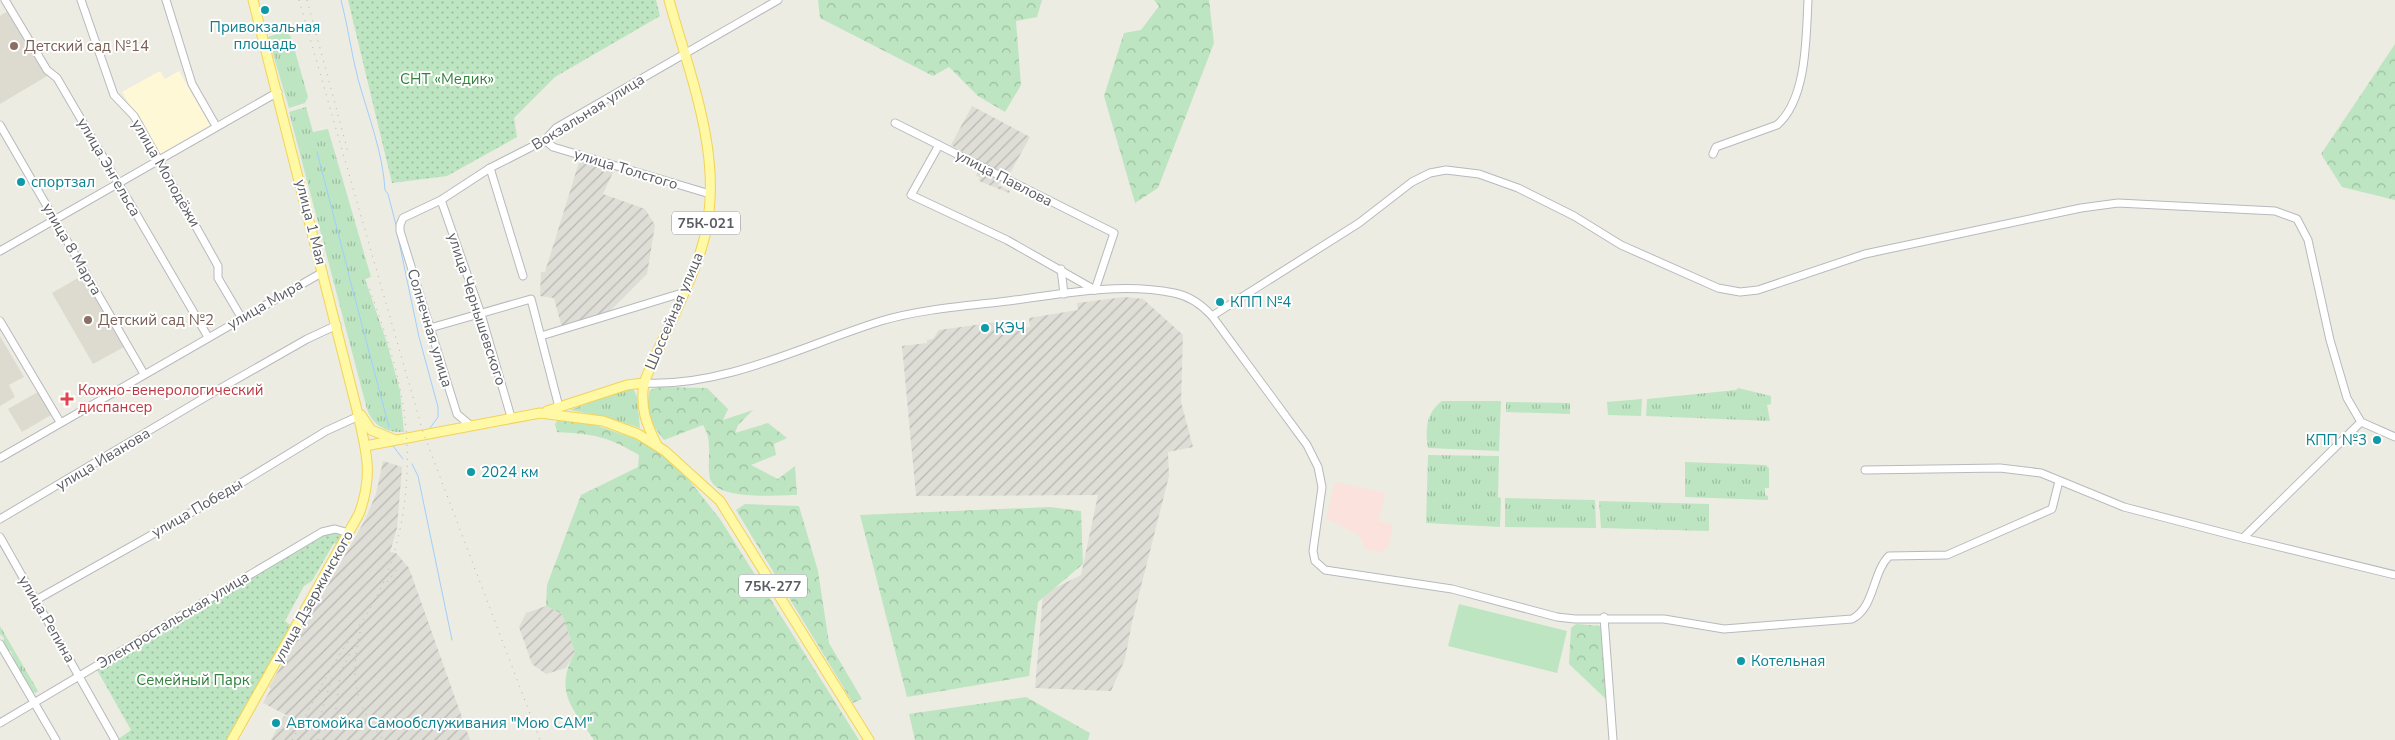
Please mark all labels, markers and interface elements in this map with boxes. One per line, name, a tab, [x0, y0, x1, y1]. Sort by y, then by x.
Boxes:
marker: Привокзальная площадь	[259, 4, 271, 16]
place label: Привокзальная площадь	[210, 17, 320, 54]
place label: Детский сад №14	[24, 36, 149, 56]
marker: Детский сад №14	[8, 40, 20, 52]
park label: СНТ «Медик»	[400, 69, 494, 89]
street label: Вокзальная улица	[528, 69, 648, 155]
street label: улица Энгельса	[73, 114, 145, 220]
street label: улица Молодёжи	[127, 115, 205, 231]
street label: улица Толстого	[572, 144, 680, 194]
street label: улица Павлова	[952, 145, 1056, 211]
place label: спортзал	[31, 172, 95, 192]
marker: спортзал	[15, 176, 27, 188]
street label: улица 1 Мая	[291, 177, 331, 267]
street label: улица 8 Марта	[38, 199, 106, 299]
road number: 75К-021	[672, 212, 740, 234]
street label: улица Чернышевского	[443, 230, 511, 388]
street label: Шоссейная улица	[640, 249, 708, 373]
street label: Солнечная улица	[402, 266, 458, 390]
street label: улица Мира	[224, 274, 306, 334]
place label: КПП №4	[1230, 292, 1291, 312]
marker: КПП №4	[1214, 296, 1226, 308]
place label: Детский сад №2	[98, 310, 214, 330]
marker: Детский сад №2	[82, 314, 94, 326]
place label: КЭЧ	[995, 318, 1025, 338]
marker: КЭЧ	[979, 322, 991, 334]
place label: Кожно-венерологический диспансер	[78, 380, 263, 417]
marker: Кожно-венерологический диспансер	[60, 392, 74, 406]
street label: улица Иванова	[52, 423, 154, 495]
place label: КПП №3	[2306, 430, 2367, 450]
marker: КПП №3	[2371, 434, 2383, 446]
place label: 2024 км	[481, 462, 539, 482]
marker: 2024 км	[465, 466, 477, 478]
street label: улица Победы	[148, 474, 246, 542]
street label: улица Дзержинского	[268, 527, 358, 667]
street label: Электростальская улица	[93, 567, 253, 673]
street label: улица Репина	[14, 572, 80, 666]
road number: 75К-277	[739, 574, 807, 598]
place label: Котельная	[1751, 651, 1825, 671]
marker: Котельная	[1735, 655, 1747, 667]
park label: Семейный Парк	[136, 670, 250, 690]
place label: Автомойка Самообслуживания "Мою САМ"	[286, 713, 593, 733]
marker: Автомойка Самообслуживания "Мою САМ"	[270, 717, 282, 729]

